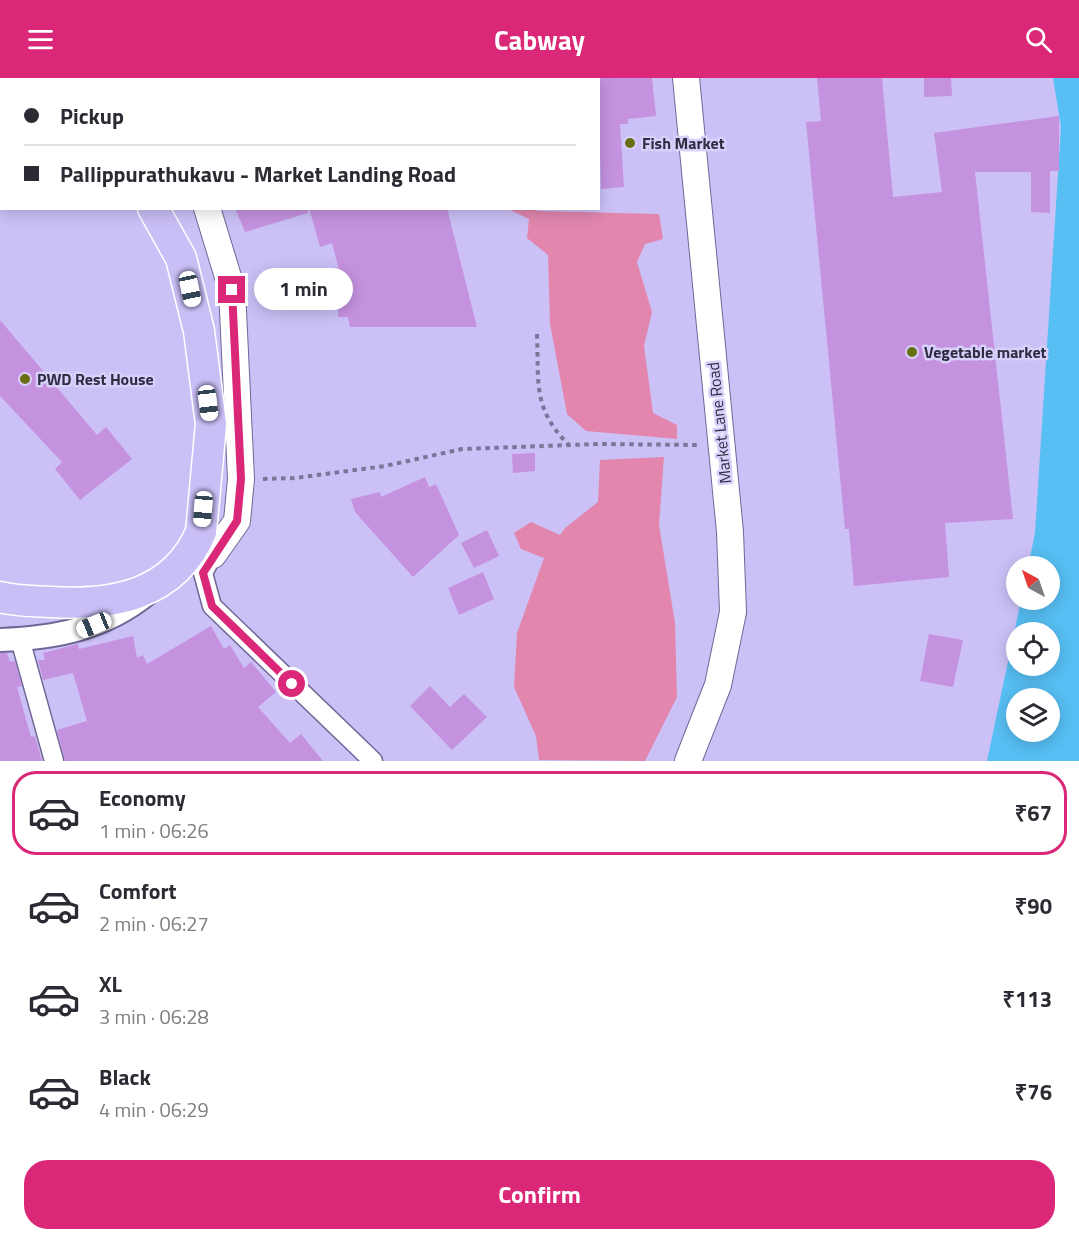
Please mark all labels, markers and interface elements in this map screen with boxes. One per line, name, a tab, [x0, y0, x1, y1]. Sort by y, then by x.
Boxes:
text: Cabway	[494, 19, 585, 60]
icon: menu	[24, 23, 57, 56]
icon: search	[1022, 23, 1055, 56]
text: Pickup	[60, 99, 124, 133]
place label: Fish Market	[642, 131, 725, 155]
marker: Fish Market	[623, 136, 637, 150]
text: Pallippurathukavu - Market Landing Road	[60, 157, 456, 191]
callout: 1 min	[253, 269, 352, 311]
car	[177, 270, 203, 308]
text: 1 min	[279, 273, 328, 304]
route end	[218, 276, 245, 303]
place label: Vegetable market	[924, 340, 1047, 364]
marker: Vegetable market	[905, 345, 919, 359]
street label: Market Lane Road	[701, 361, 737, 485]
place label: PWD Rest House	[37, 367, 154, 391]
marker: PWD Rest House	[18, 372, 32, 386]
car	[197, 384, 219, 422]
car	[192, 490, 214, 528]
north arrow	[1006, 556, 1060, 610]
map controls	[1006, 556, 1060, 742]
car	[74, 610, 114, 640]
button: locate	[1006, 622, 1060, 676]
route start	[278, 670, 305, 697]
button: layers	[1006, 688, 1060, 742]
text: Economy	[99, 781, 186, 815]
icon: car	[27, 786, 81, 840]
text: ₹67	[1015, 796, 1052, 830]
text: 1 min · 06:26	[99, 815, 209, 846]
text: Comfort	[99, 874, 177, 908]
icon: car	[27, 879, 81, 933]
text: ₹90	[1015, 889, 1052, 923]
text: 2 min · 06:27	[99, 908, 209, 939]
text: XL	[99, 967, 122, 1001]
icon: car	[27, 972, 81, 1026]
text: ₹113	[1002, 982, 1052, 1016]
text: 3 min · 06:28	[99, 1001, 209, 1032]
text: Black	[99, 1060, 151, 1094]
icon: car	[27, 1065, 81, 1119]
text: ₹76	[1015, 1075, 1052, 1109]
text: 4 min · 06:29	[99, 1094, 209, 1125]
button: Confirm	[24, 1160, 1055, 1229]

